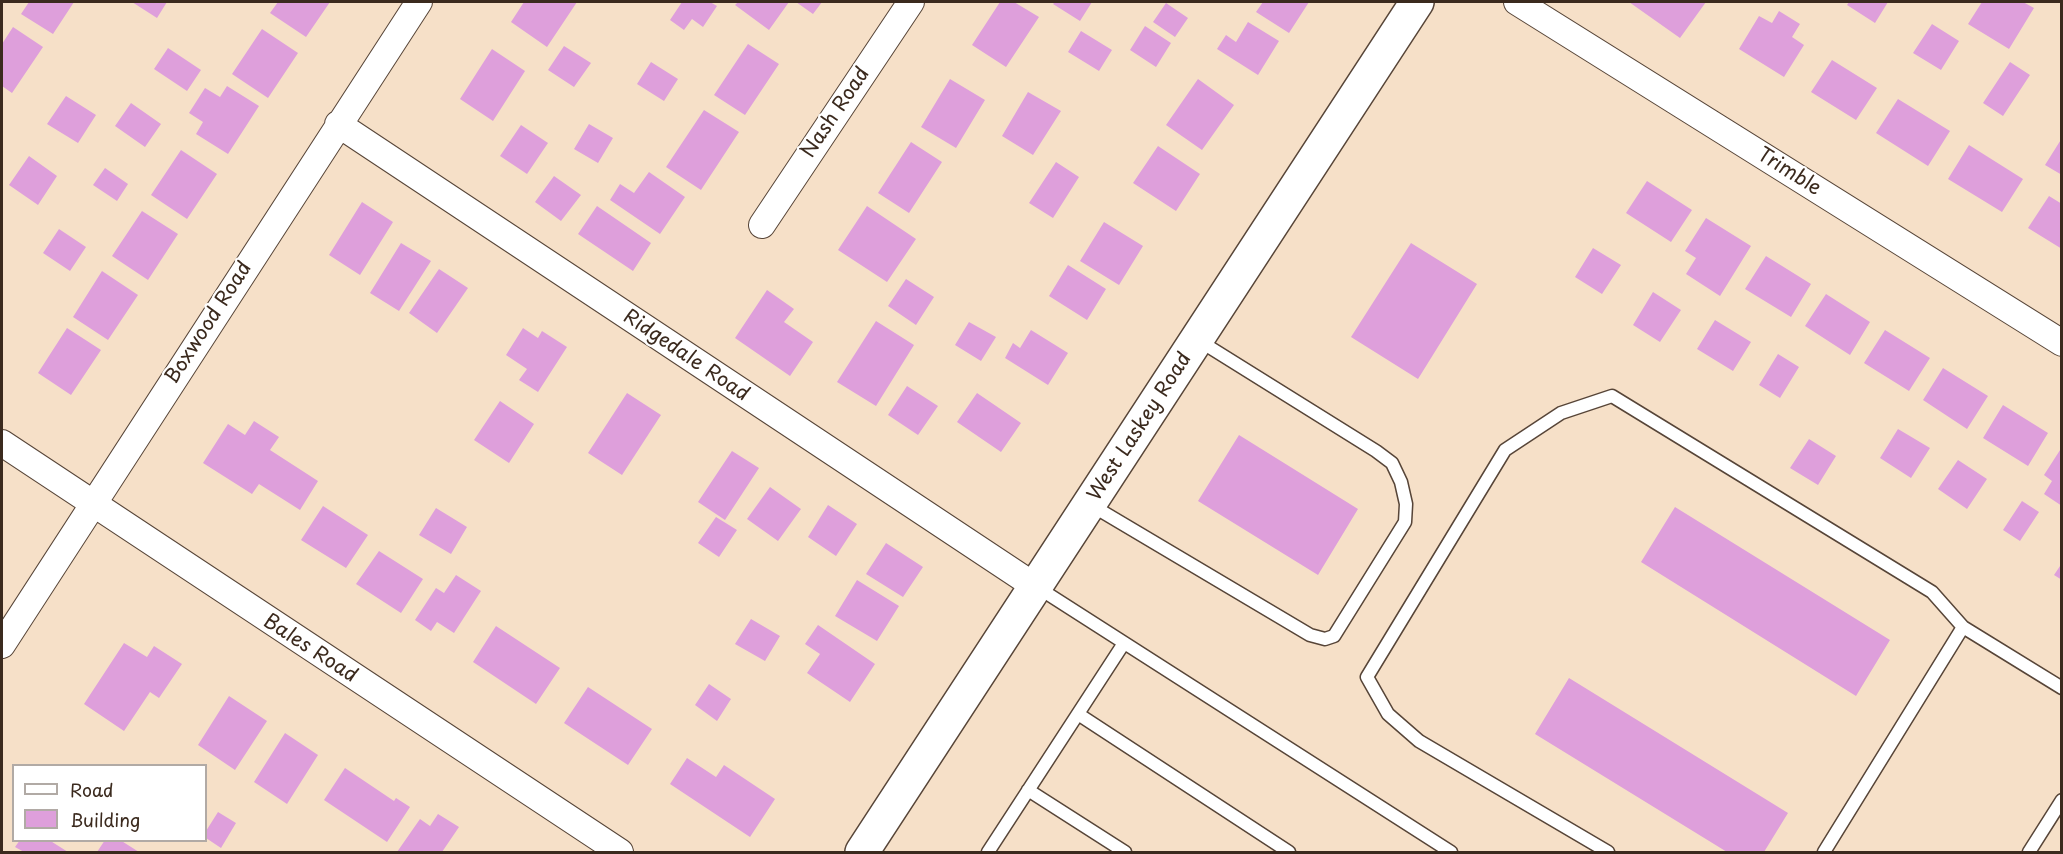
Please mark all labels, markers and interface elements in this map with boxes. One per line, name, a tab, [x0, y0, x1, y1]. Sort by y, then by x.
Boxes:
street label: Nash Road	[797, 63, 875, 163]
street label: Trimble	[1753, 143, 1825, 201]
street label: Boxwood Road	[161, 258, 257, 388]
street label: Ridgedale Road	[618, 305, 754, 407]
street label: West Laskey Road	[1083, 348, 1197, 506]
street label: Bales Road	[258, 610, 362, 688]
legend	[12, 764, 207, 842]
text: Road	[70, 776, 114, 803]
text: Building	[70, 806, 140, 833]

